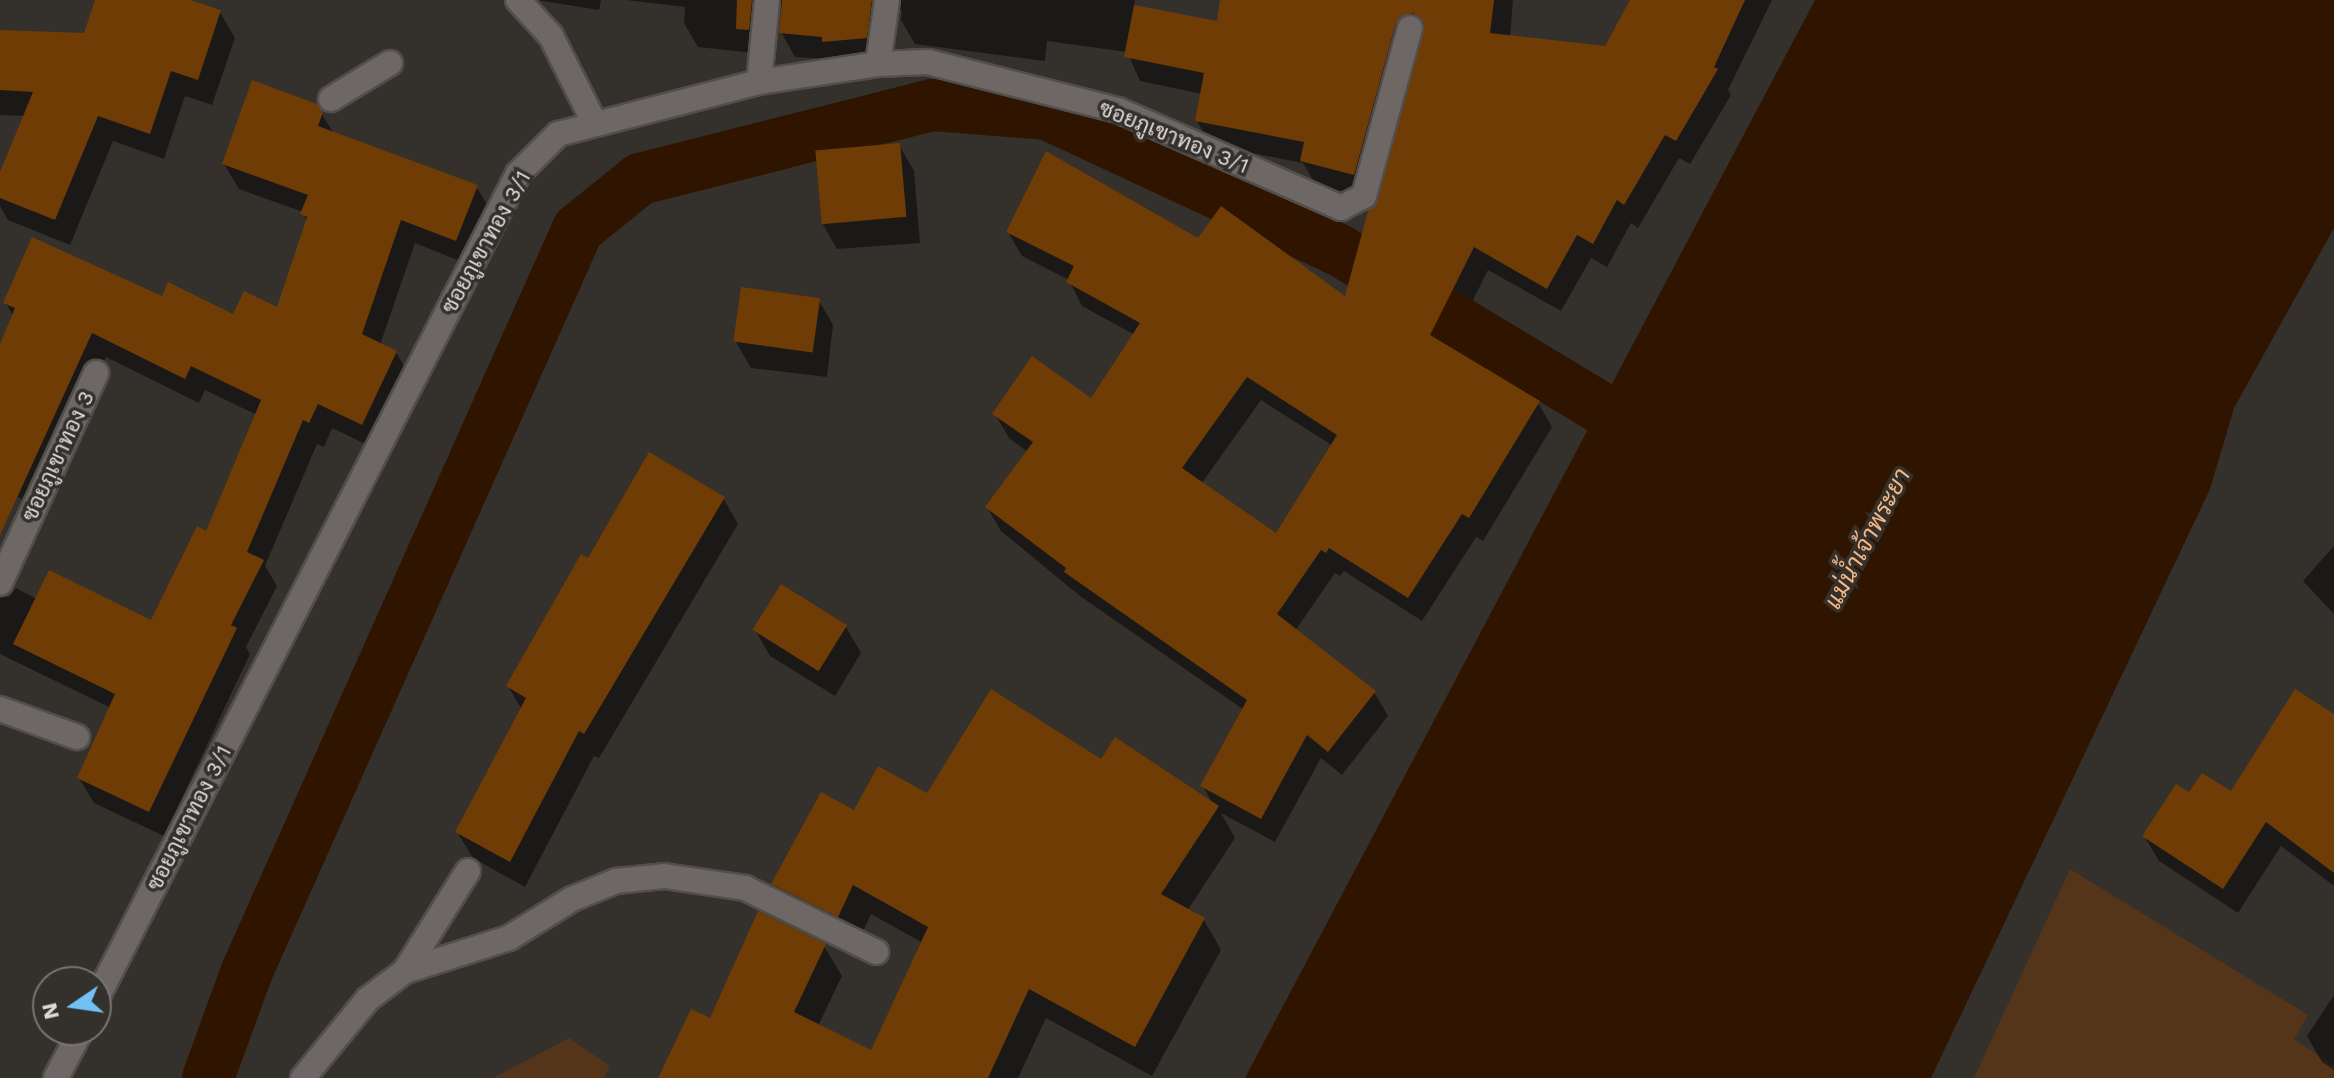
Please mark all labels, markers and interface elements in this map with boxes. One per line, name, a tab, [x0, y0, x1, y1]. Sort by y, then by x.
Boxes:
street label: ซอยภูเขาทอง 3/1	[1095, 95, 1253, 179]
street label: ซอยภูเขาทอง 3/1	[436, 166, 536, 318]
street label: ซอยภูเขาทอง 3	[16, 387, 100, 525]
water label: แม่น้ำเจ้าพระยา	[1819, 464, 1917, 614]
street label: ซอยภูเขาทอง 3/1	[141, 741, 237, 895]
north arrow	[32, 966, 112, 1046]
text: N	[36, 1000, 64, 1022]

